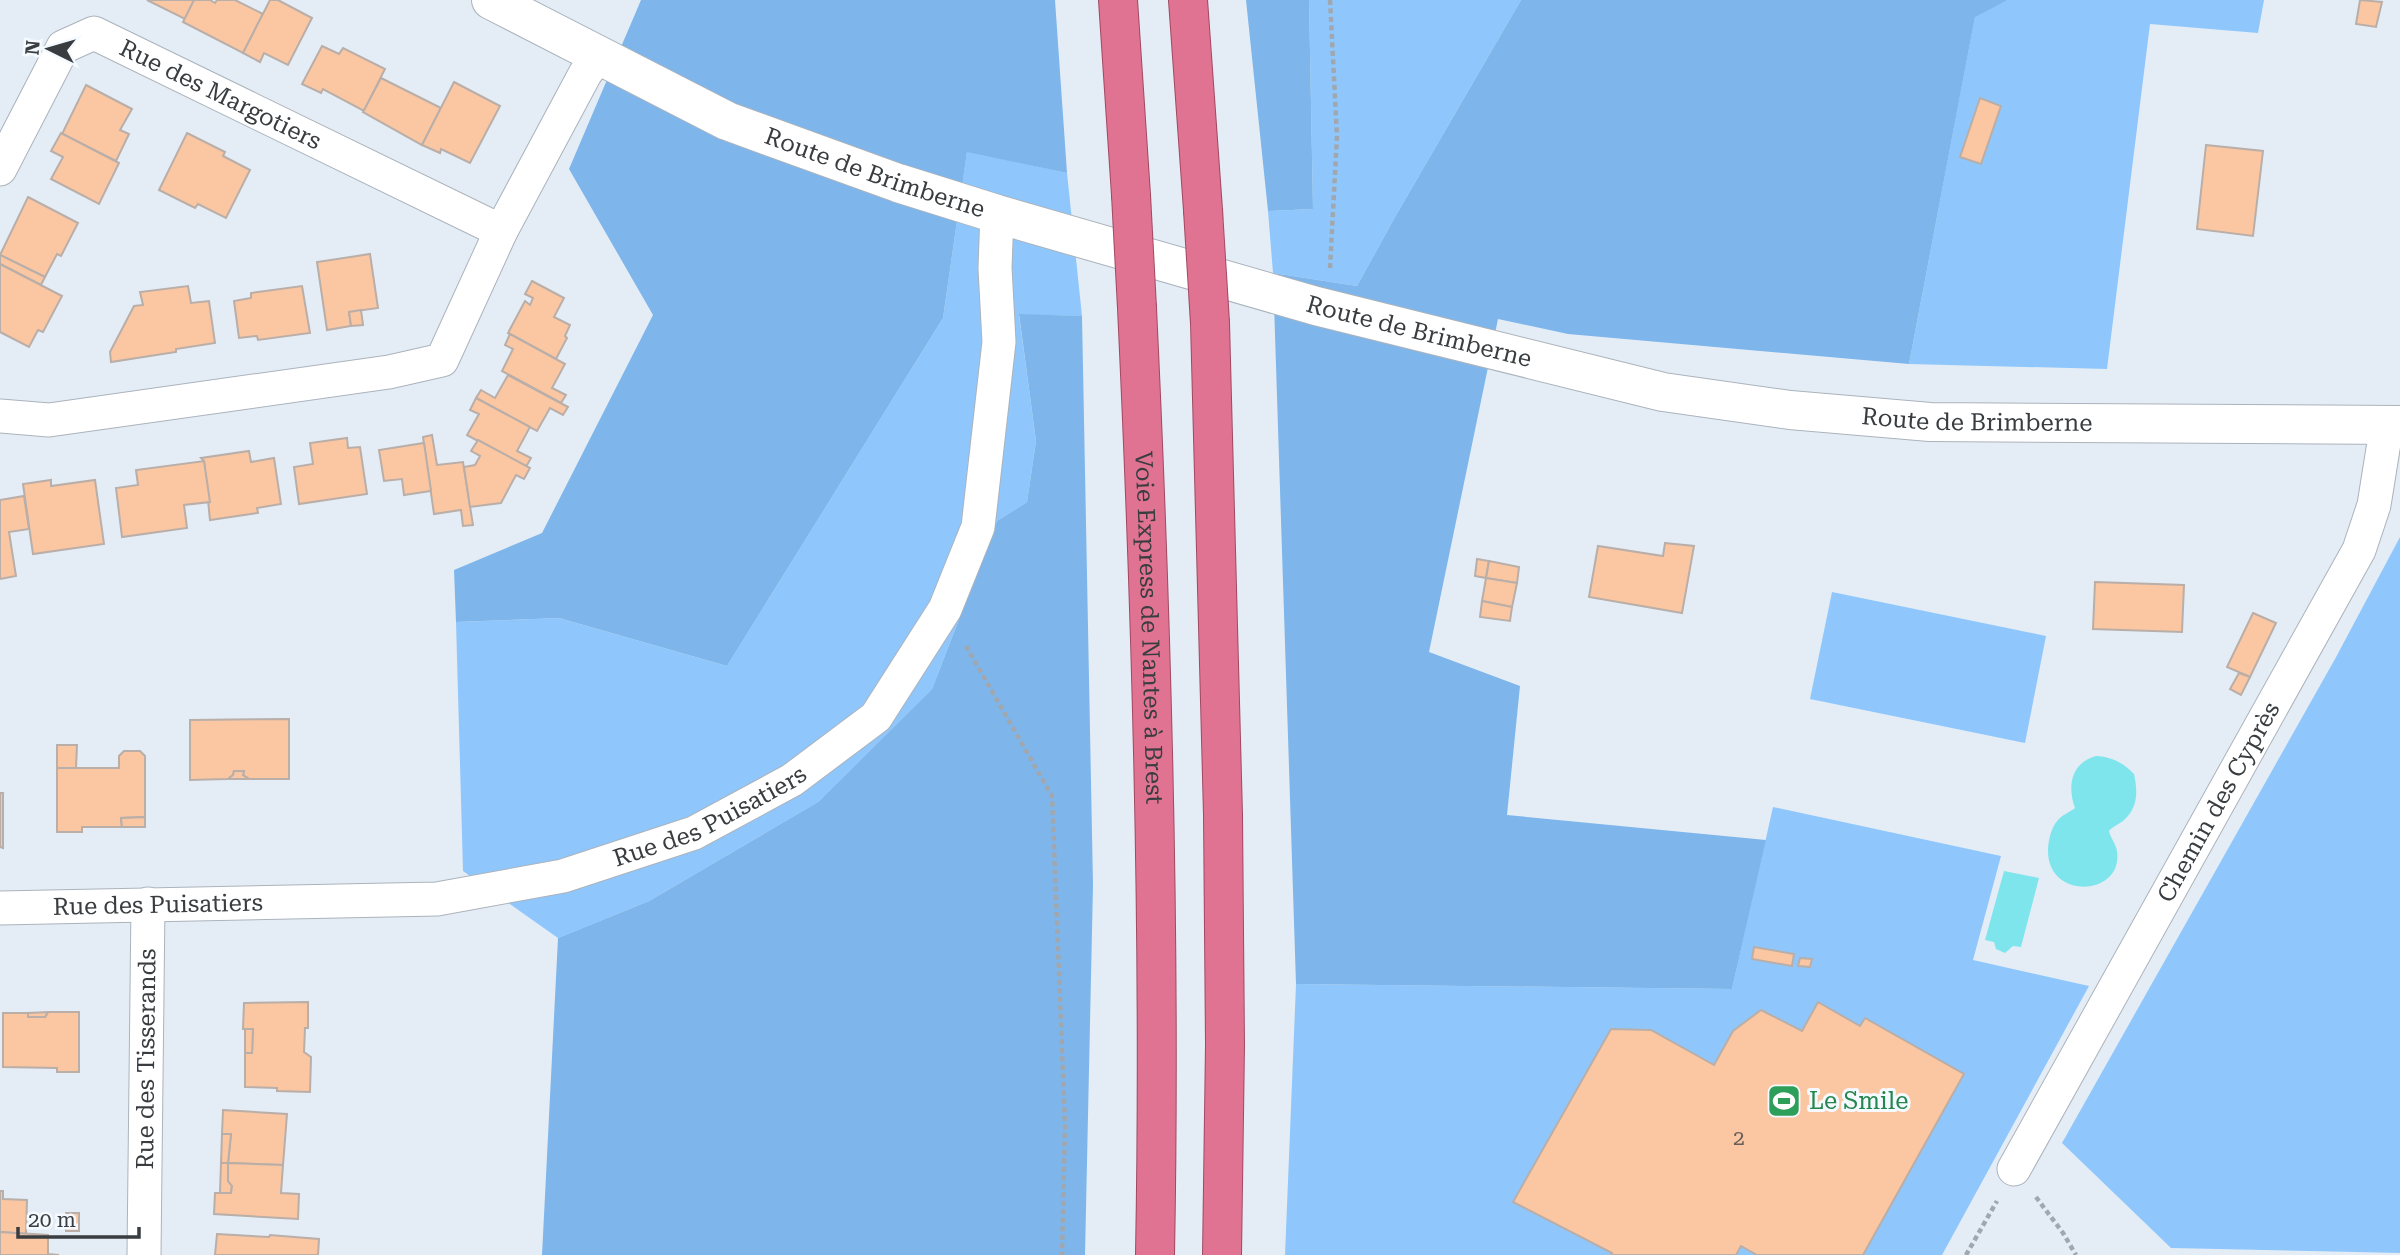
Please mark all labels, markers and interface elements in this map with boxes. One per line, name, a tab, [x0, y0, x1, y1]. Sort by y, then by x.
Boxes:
north arrow	[14, 14, 84, 84]
street label: Rue des Margotiers	[115, 34, 326, 155]
text: N	[20, 39, 45, 56]
street label: Route de Brimberne	[761, 122, 988, 223]
street label: Route de Brimberne	[1303, 290, 1535, 373]
street label: Route de Brimberne	[1860, 402, 2092, 437]
street label: Voie Express de Nantes à Brest	[1129, 451, 1168, 805]
street label: Chemin des Cyprès	[2151, 697, 2285, 907]
street label: Rue des Puisatiers	[610, 760, 812, 873]
street label: Rue des Puisatiers	[53, 889, 263, 921]
street label: Rue des Tisserands	[131, 948, 161, 1170]
sports icon: Le Smile	[1765, 1082, 1803, 1120]
place label: Le Smile	[1809, 1087, 1908, 1115]
house number: 2	[1733, 1126, 1745, 1150]
scale bar	[18, 1196, 138, 1240]
text: 20 m	[28, 1208, 76, 1232]

